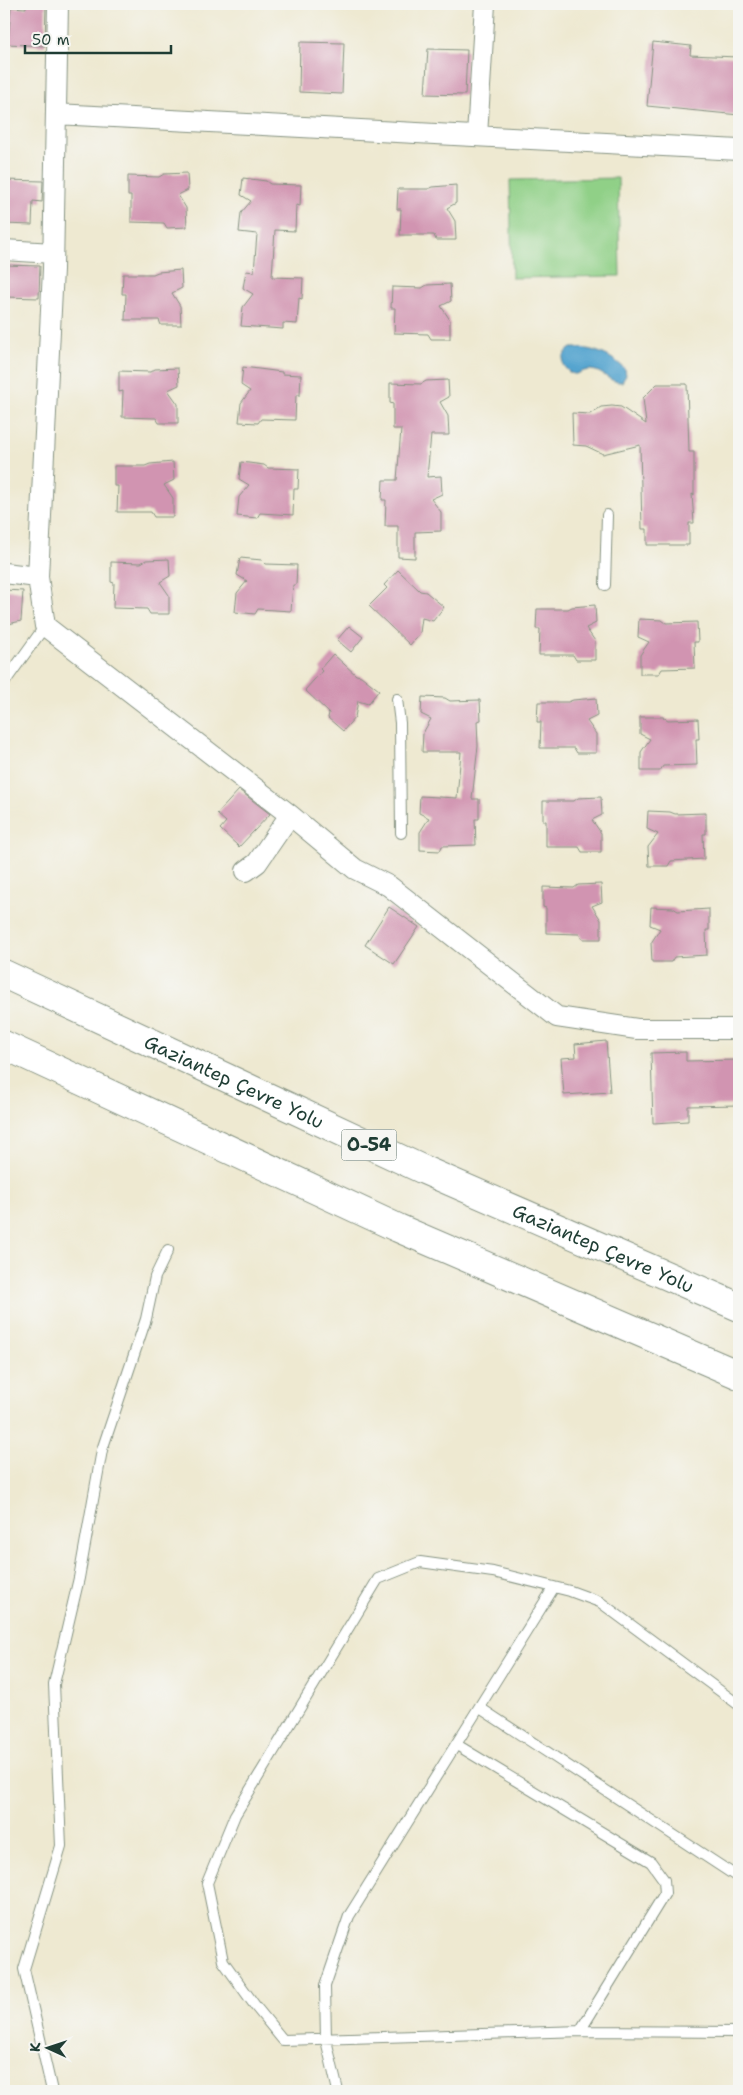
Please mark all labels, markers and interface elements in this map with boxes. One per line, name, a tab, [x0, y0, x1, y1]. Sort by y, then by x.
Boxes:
scale bar	[25, 22, 171, 54]
text: 50 m	[32, 30, 70, 50]
street label: Gaziantep Çevre Yolu	[140, 1029, 328, 1135]
road number: O-54	[342, 1130, 396, 1160]
street label: Gaziantep Çevre Yolu	[509, 1198, 698, 1299]
north arrow	[22, 2022, 72, 2072]
text: K	[26, 2042, 44, 2053]

